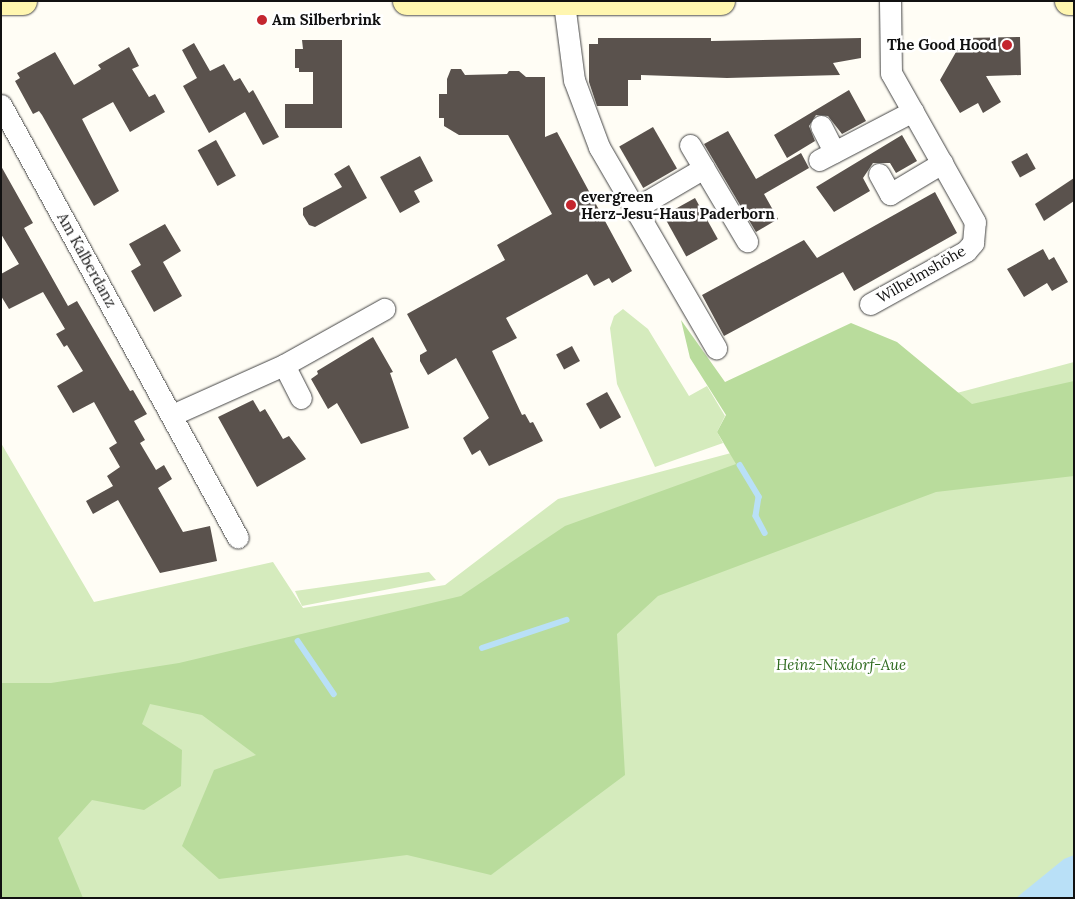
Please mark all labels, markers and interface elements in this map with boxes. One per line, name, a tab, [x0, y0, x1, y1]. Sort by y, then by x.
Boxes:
place label: Am Silberbrink	[272, 11, 381, 29]
marker: Am Silberbrink	[256, 14, 268, 26]
place label: The Good Hood	[887, 36, 997, 54]
marker: The Good Hood	[1001, 39, 1013, 51]
place label: evergreen Herz-Jesu-Haus Paderborn	[581, 187, 775, 222]
marker: evergreen Herz-Jesu-Haus Paderborn	[565, 199, 577, 211]
street label: Am Kalberdanz	[54, 209, 120, 311]
street label: Wilhelmshöhe	[873, 241, 969, 307]
park label: Heinz-Nixdorf-Aue	[776, 656, 906, 674]

